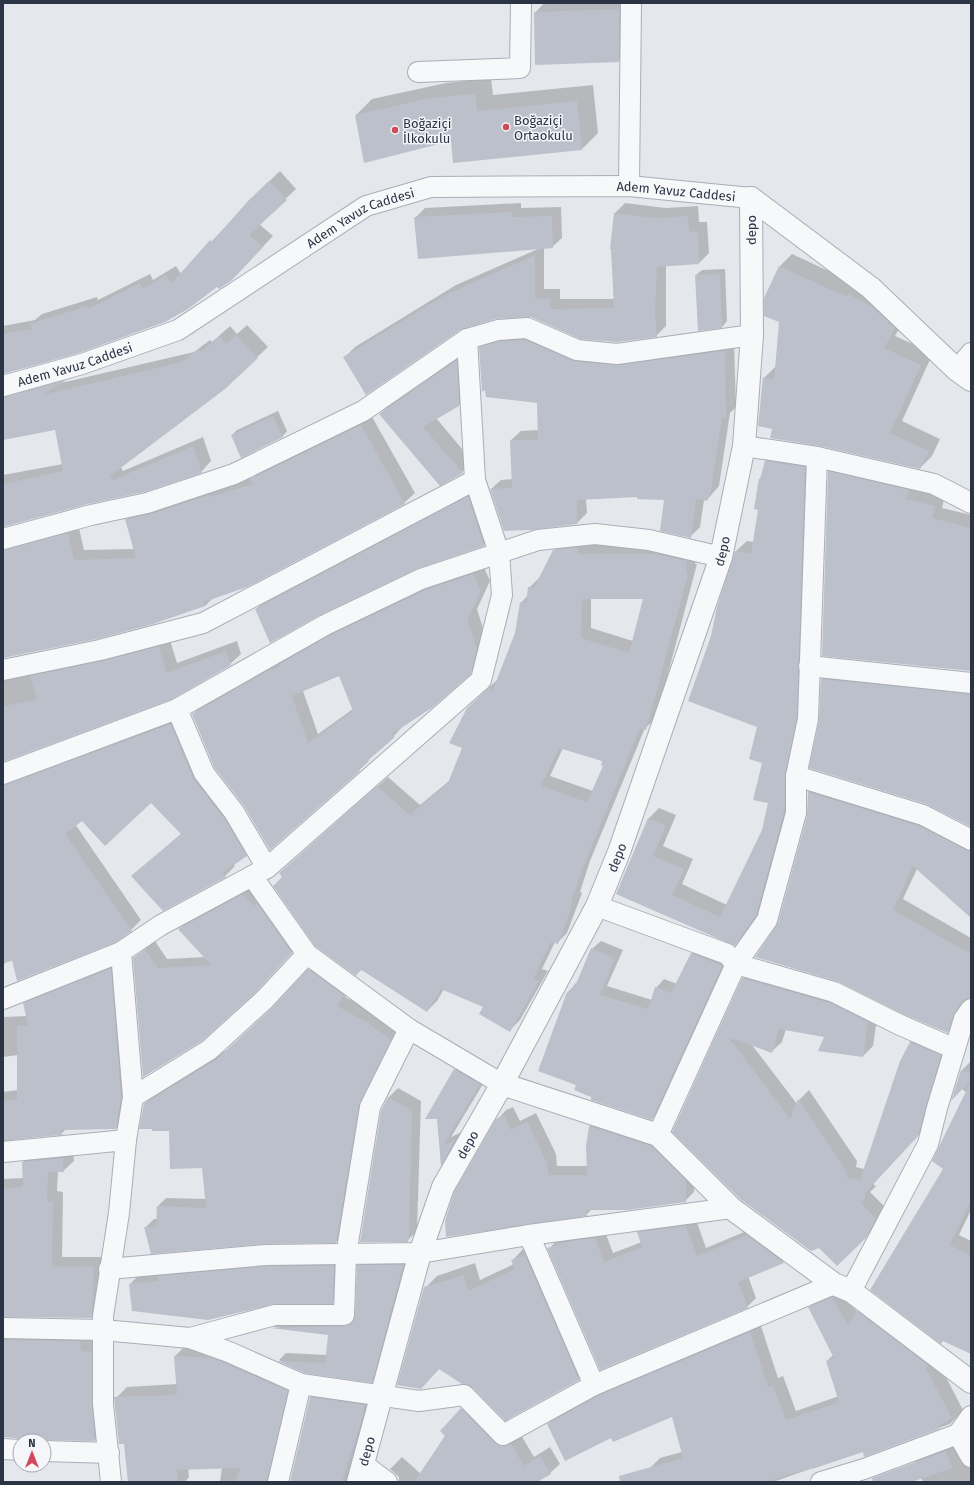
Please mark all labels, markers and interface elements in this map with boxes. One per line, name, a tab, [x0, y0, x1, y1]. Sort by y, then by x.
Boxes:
place label: Boğaziçi Ortaokulu	[514, 113, 573, 143]
place label: Boğaziçi İlkokulu	[403, 116, 451, 146]
marker: Boğaziçi Ortaokulu	[501, 122, 511, 132]
marker: Boğaziçi İlkokulu	[390, 125, 400, 135]
street label: Adem Yavuz Caddesi	[616, 179, 736, 204]
street label: Adem Yavuz Caddesi	[304, 185, 416, 251]
street label: depo	[744, 215, 759, 245]
street label: Adem Yavuz Caddesi	[16, 340, 134, 390]
street label: depo	[711, 535, 733, 568]
street label: depo	[605, 841, 630, 874]
street label: depo	[454, 1128, 482, 1162]
north arrow	[12, 1433, 52, 1473]
street label: depo	[356, 1435, 378, 1468]
text: N	[28, 1437, 36, 1450]

